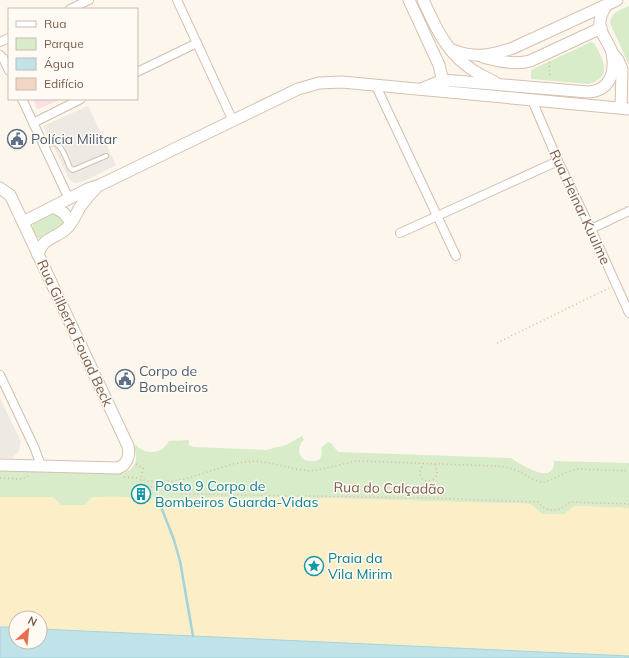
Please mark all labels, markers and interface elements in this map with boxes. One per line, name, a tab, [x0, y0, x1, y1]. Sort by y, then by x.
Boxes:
legend	[8, 8, 138, 100]
text: Rua	[44, 16, 66, 31]
text: Parque	[44, 36, 84, 51]
text: Água	[44, 56, 74, 71]
text: Edifício	[44, 76, 84, 91]
public building icon: Polícia Militar	[6, 128, 28, 150]
place label: Polícia Militar	[31, 130, 118, 148]
street label: Rua Heinar Kuulme	[545, 147, 615, 267]
street label: Rua Gilberto Fouad Beck	[33, 257, 117, 410]
place label: Corpo de Bombeiros	[139, 362, 208, 396]
public building icon: Corpo de Bombeiros	[114, 368, 136, 390]
place label: Posto 9 Corpo de Bombeiros Guarda-Vidas	[155, 477, 318, 511]
street label: Rua do Calçadão	[333, 478, 445, 498]
building icon: Posto 9 Corpo de Bombeiros Guarda-Vidas	[130, 483, 152, 505]
place label: Praia da Vila Mirim	[328, 549, 393, 583]
place icon: Praia da Vila Mirim	[303, 555, 325, 577]
north arrow	[8, 610, 48, 650]
text: N	[26, 613, 39, 629]

